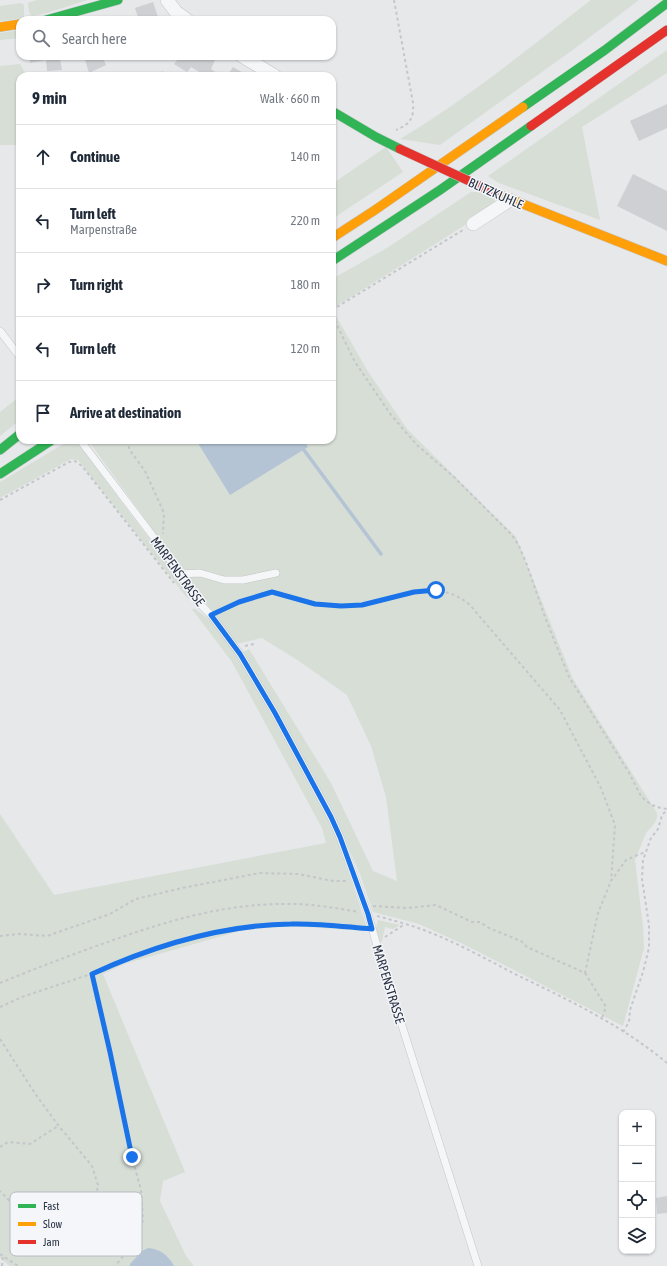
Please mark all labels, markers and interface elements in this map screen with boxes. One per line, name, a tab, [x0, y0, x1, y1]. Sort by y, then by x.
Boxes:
search box	[16, 16, 336, 60]
icon: search	[30, 27, 52, 49]
text: Search here	[62, 30, 127, 47]
text: 9 min	[32, 88, 67, 108]
text: Walk · 660 m	[260, 91, 320, 106]
icon: ahead	[32, 146, 54, 168]
text: Continue	[70, 148, 120, 165]
text: 140 m	[291, 149, 320, 164]
street label: BLITZKUHLE	[466, 175, 526, 212]
text: Turn left	[70, 205, 116, 222]
icon: left	[32, 210, 54, 232]
text: 220 m	[291, 213, 320, 228]
text: Marpenstraße	[70, 222, 137, 237]
icon: right	[32, 274, 54, 296]
text: Turn right	[70, 276, 123, 293]
text: 180 m	[291, 277, 320, 292]
icon: left	[32, 338, 54, 360]
text: Turn left	[70, 340, 116, 357]
text: 120 m	[291, 341, 320, 356]
icon: arrive	[32, 402, 54, 424]
text: Arrive at destination	[70, 404, 181, 421]
street label: MARPENSTRASSE	[148, 534, 208, 609]
route start	[427, 581, 445, 599]
street label: MARPENSTRASSE	[369, 943, 408, 1026]
map controls	[619, 1110, 655, 1254]
button: +	[619, 1110, 655, 1146]
button: −	[619, 1146, 655, 1182]
route end	[123, 1148, 141, 1166]
button: locate	[619, 1182, 655, 1218]
legend	[10, 1192, 142, 1256]
text: Fast	[43, 1200, 59, 1212]
text: Slow	[43, 1218, 62, 1230]
button: layers	[619, 1218, 655, 1254]
text: Jam	[43, 1236, 60, 1248]

